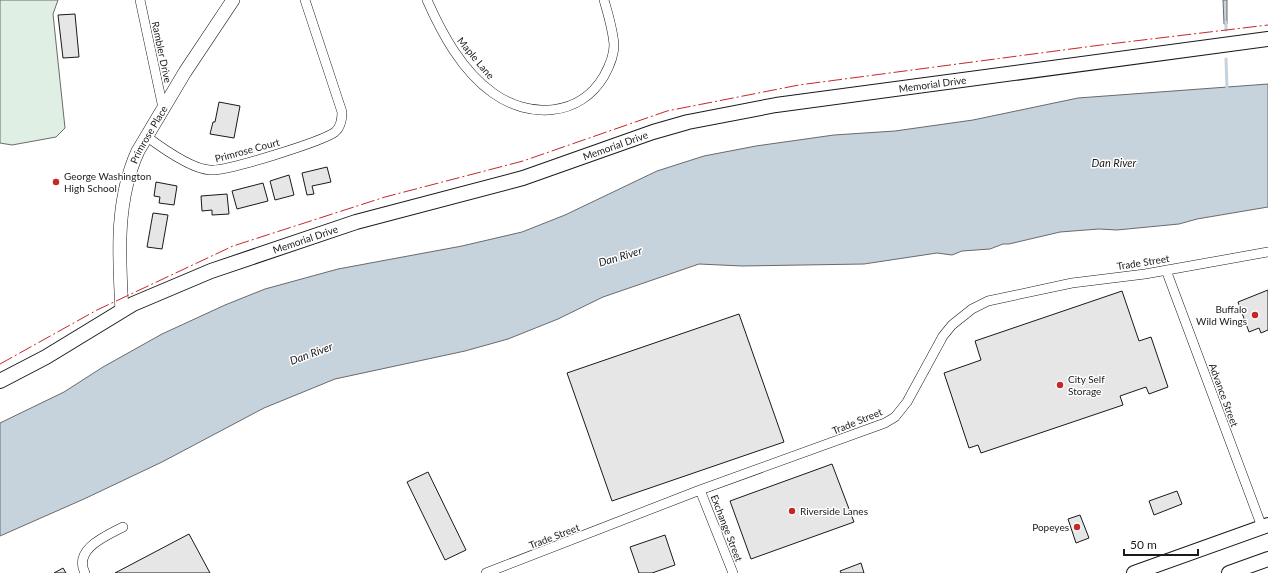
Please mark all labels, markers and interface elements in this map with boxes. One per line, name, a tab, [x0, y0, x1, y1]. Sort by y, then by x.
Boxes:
street label: Rambler Drive	[150, 20, 174, 84]
street label: Maple Lane	[455, 35, 497, 81]
street label: Memorial Drive	[898, 74, 967, 94]
street label: Primrose Place	[127, 103, 170, 165]
street label: Memorial Drive	[581, 128, 649, 162]
street label: Primrose Court	[213, 135, 281, 164]
water label: Dan River	[1092, 156, 1137, 169]
place label: George Washington High School	[64, 170, 151, 194]
marker: George Washington High School	[51, 177, 61, 187]
street label: Memorial Drive	[271, 223, 340, 256]
water label: Dan River	[597, 243, 644, 269]
street label: Trade Street	[1116, 252, 1171, 272]
place label: Buffalo Wild Wings	[1196, 303, 1247, 327]
marker: Buffalo Wild Wings	[1250, 310, 1260, 320]
water label: Dan River	[288, 339, 334, 367]
street label: Advance Street	[1207, 362, 1241, 429]
place label: City Self Storage	[1068, 373, 1105, 397]
marker: City Self Storage	[1055, 380, 1065, 390]
street label: Trade Street	[830, 405, 884, 437]
street label: Exchange Street	[709, 493, 745, 564]
place label: Riverside Lanes	[800, 505, 868, 517]
marker: Riverside Lanes	[787, 506, 797, 516]
street label: Trade Street	[527, 521, 581, 551]
place label: Popeyes	[1032, 521, 1069, 533]
marker: Popeyes	[1072, 522, 1082, 532]
scale bar	[1124, 531, 1198, 557]
text: 50 m	[1130, 537, 1157, 552]

